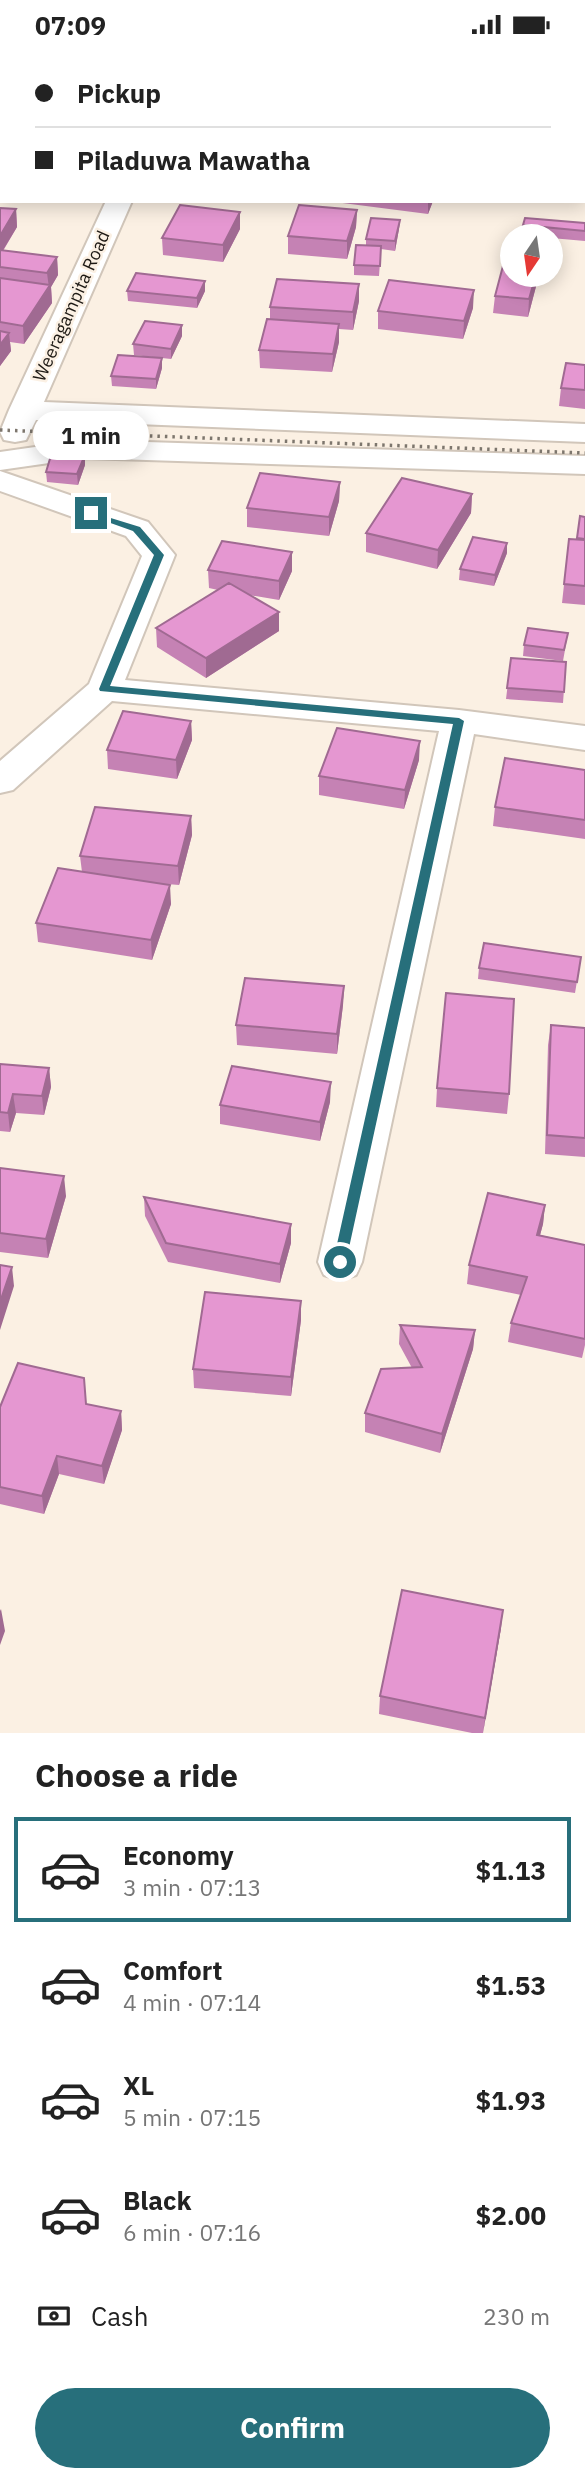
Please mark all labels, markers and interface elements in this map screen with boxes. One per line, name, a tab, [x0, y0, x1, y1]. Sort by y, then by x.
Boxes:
text: 07:09	[35, 8, 106, 42]
text: Pickup	[77, 76, 161, 110]
text: Piladuwa Mawatha	[77, 143, 310, 177]
north arrow	[500, 224, 564, 287]
map controls	[500, 224, 563, 287]
street label: Weeragampita Road	[27, 227, 115, 385]
callout: 1 min	[33, 412, 149, 461]
text: 1 min	[61, 420, 121, 450]
route end	[75, 497, 107, 529]
route start	[324, 1246, 356, 1278]
text: Choose a ride	[35, 1754, 238, 1796]
icon: car	[39, 1838, 102, 1901]
text: Economy	[123, 1838, 234, 1872]
text: $1.13	[476, 1853, 546, 1887]
text: 3 min · 07:13	[123, 1872, 261, 1902]
icon: car	[39, 1953, 102, 2016]
text: Comfort	[123, 1953, 222, 1987]
text: $1.53	[476, 1968, 546, 2002]
text: 4 min · 07:14	[123, 1987, 261, 2017]
icon: car	[39, 2068, 102, 2131]
text: XL	[123, 2068, 154, 2102]
text: $1.93	[476, 2083, 546, 2117]
text: 5 min · 07:15	[123, 2102, 261, 2132]
icon: car	[39, 2183, 102, 2246]
text: Black	[123, 2183, 191, 2217]
text: $2.00	[476, 2198, 546, 2232]
text: 6 min · 07:16	[123, 2217, 261, 2247]
icon: cash	[35, 2297, 73, 2335]
text: Cash	[91, 2299, 148, 2333]
text: 230 m	[483, 2301, 550, 2331]
button: Confirm	[35, 2388, 550, 2468]

